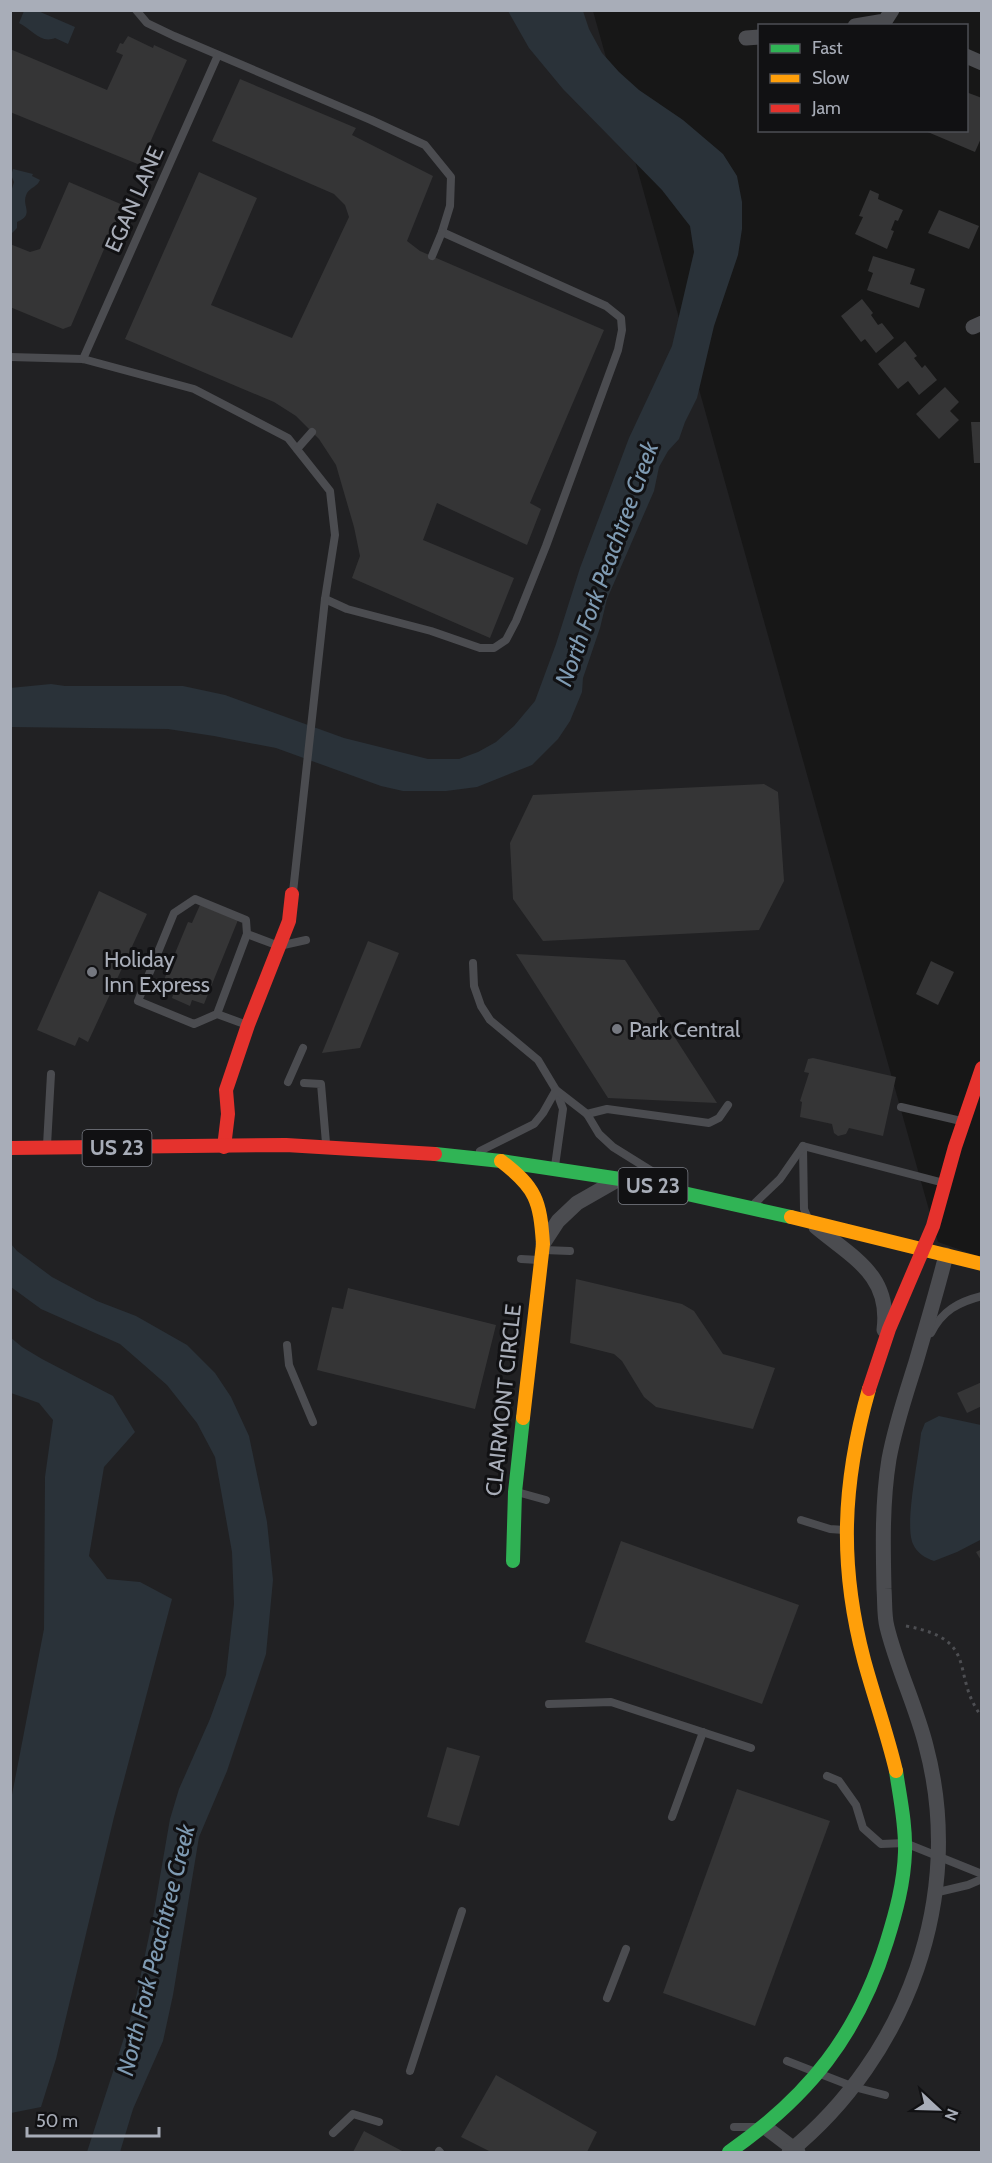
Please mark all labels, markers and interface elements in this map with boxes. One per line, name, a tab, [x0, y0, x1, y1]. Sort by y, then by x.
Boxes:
legend	[758, 24, 968, 132]
text: Fast	[812, 37, 843, 59]
text: Slow	[812, 67, 849, 89]
text: Jam	[811, 97, 841, 119]
street label: EGAN LANE	[99, 142, 170, 256]
water label: North Fork Peachtree Creek	[549, 437, 665, 690]
place label: Holiday Inn Express	[104, 946, 210, 998]
marker: Holiday Inn Express	[85, 965, 99, 979]
place label: Park Central	[629, 1016, 741, 1043]
marker: Park Central	[610, 1022, 624, 1036]
road number: US 23	[82, 1130, 152, 1166]
road number: US 23	[618, 1168, 688, 1204]
street label: CLAIRMONT CIRCLE	[480, 1303, 527, 1497]
water label: North Fork Peachtree Creek	[110, 1820, 201, 2079]
north arrow	[908, 2079, 968, 2139]
scale bar	[27, 2100, 159, 2138]
text: N	[941, 2106, 962, 2123]
text: 50 m	[36, 2110, 78, 2132]

